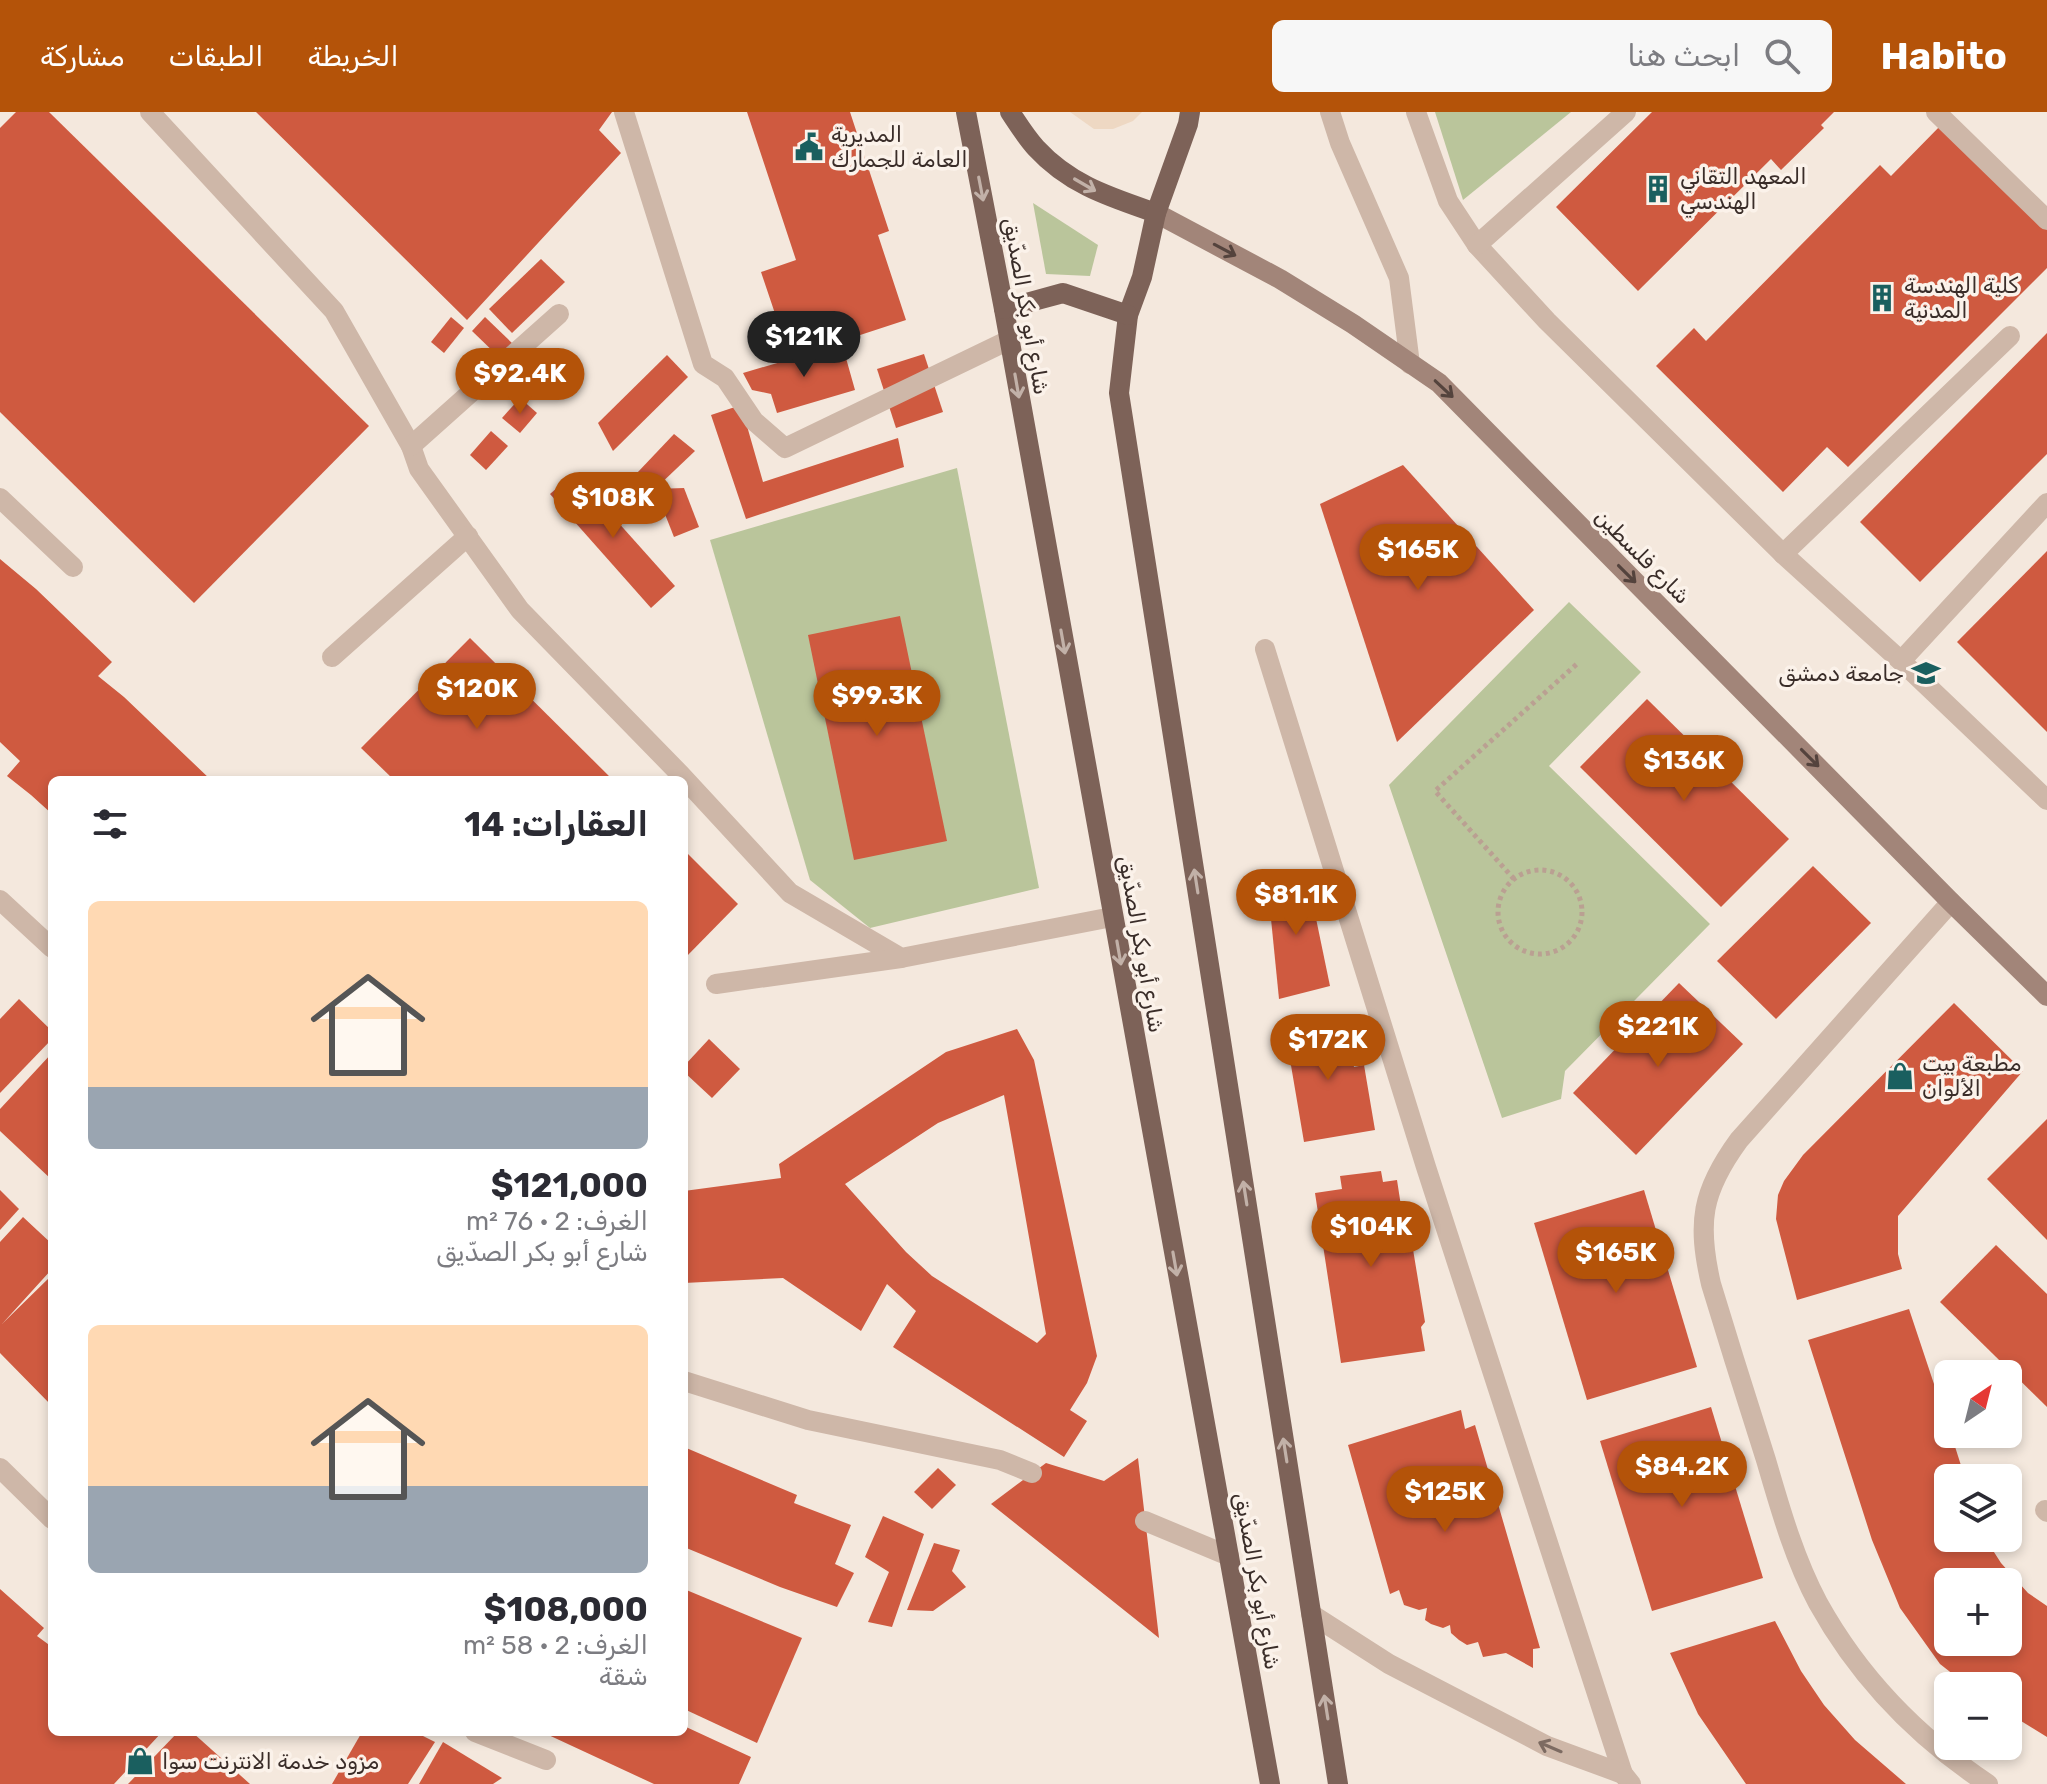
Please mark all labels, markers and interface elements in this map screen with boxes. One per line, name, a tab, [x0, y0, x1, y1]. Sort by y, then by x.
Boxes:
search box	[1272, 20, 1832, 92]
text: Habito	[1880, 33, 2007, 79]
icon: search	[1760, 34, 1804, 78]
text: ابحث هنا	[1627, 38, 1740, 74]
text: مشاركة	[40, 40, 124, 73]
text: الطبقات	[168, 40, 263, 73]
text: الخريطة	[307, 40, 399, 73]
place label: المديرية العامة للجمارك	[831, 121, 968, 173]
public building icon: المديرية العامة للجمارك	[794, 132, 824, 162]
place label: المعهد التقاني الهندسي	[1680, 163, 1807, 218]
building icon: المعهد التقاني الهندسي	[1643, 174, 1673, 204]
one-way arrow	[974, 175, 989, 201]
one-way arrow	[1073, 177, 1096, 193]
street label: شارع أبو بكر الصدّيق	[996, 215, 1055, 397]
one-way arrow	[1213, 242, 1237, 258]
place label: كلية الهندسة المدنية	[1904, 272, 2019, 324]
building icon: كلية الهندسة المدنية	[1867, 283, 1897, 313]
pin: $121K	[748, 311, 860, 379]
text: $121K	[765, 321, 843, 352]
pin: $92.4K	[455, 348, 585, 416]
text: $92.4K	[473, 358, 567, 389]
one-way arrow	[1011, 373, 1026, 398]
one-way arrow	[1434, 380, 1454, 399]
pin: $108K	[557, 472, 669, 540]
text: $108K	[572, 482, 654, 513]
street label: شارع فلسطين	[1588, 503, 1696, 611]
pin: $165K	[1362, 524, 1474, 592]
text: $165K	[1377, 534, 1459, 565]
one-way arrow	[1617, 564, 1637, 583]
one-way arrow	[1057, 629, 1072, 654]
school or university icon: جامعة دمشق	[1911, 658, 1941, 688]
place label: جامعة دمشق	[1778, 660, 1904, 687]
pin: $120K	[421, 663, 533, 731]
pin: $99.3K	[812, 670, 942, 738]
text: $120K	[436, 673, 518, 704]
text: $99.3K	[831, 680, 923, 711]
pin: $136K	[1628, 735, 1740, 803]
text: $136K	[1643, 745, 1725, 776]
one-way arrow	[1800, 749, 1820, 768]
icon: filters	[88, 802, 132, 846]
text: العقارات: 14	[464, 804, 648, 845]
street label: شارع أبو بكر الصدّيق	[1111, 853, 1170, 1035]
one-way arrow	[1188, 869, 1203, 894]
pin: $81.1K	[1231, 869, 1361, 937]
text: $81.1K	[1254, 879, 1338, 910]
one-way arrow	[1112, 940, 1127, 965]
icon: home	[296, 953, 440, 1097]
pin: $221K	[1602, 1001, 1714, 1069]
text: $221K	[1617, 1011, 1699, 1042]
pin: $172K	[1272, 1014, 1384, 1082]
text: $172K	[1288, 1024, 1368, 1055]
place label: مطبعة بيت الألوان	[1922, 1050, 2022, 1102]
shop icon: مطبعة بيت الألوان	[1885, 1061, 1915, 1091]
text: $121,000	[491, 1165, 648, 1206]
one-way arrow	[1237, 1181, 1252, 1206]
pin: $104K	[1315, 1201, 1427, 1269]
text: الغرف: 2 · 76 m²	[466, 1206, 648, 1237]
text: $104K	[1330, 1211, 1412, 1242]
pin: $165K	[1560, 1227, 1672, 1295]
text: شارع أبو بكر الصدّيق	[436, 1237, 648, 1268]
text: $165K	[1575, 1237, 1657, 1268]
one-way arrow	[1169, 1251, 1184, 1276]
north arrow	[1934, 1360, 2022, 1448]
map controls	[1934, 1360, 2022, 1760]
icon: home	[296, 1377, 440, 1521]
one-way arrow	[1277, 1438, 1292, 1463]
pin: $84.2K	[1617, 1441, 1747, 1509]
text: $84.2K	[1635, 1451, 1729, 1482]
button: layers	[1934, 1464, 2022, 1552]
pin: $125K	[1389, 1466, 1501, 1534]
text: $125K	[1404, 1476, 1486, 1507]
street label: شارع أبو بكر الصدّيق	[1227, 1490, 1286, 1672]
button: +	[1934, 1568, 2022, 1656]
text: $108,000	[484, 1589, 648, 1630]
text: الغرف: 2 · 58 m²	[463, 1630, 648, 1661]
text: شقة	[599, 1661, 648, 1692]
button: −	[1934, 1672, 2022, 1760]
one-way arrow	[1317, 1695, 1332, 1720]
one-way arrow	[1538, 1738, 1563, 1753]
shop icon: مزود خدمة الانترنت سوا	[125, 1746, 155, 1776]
place label: مزود خدمة الانترنت سوا	[162, 1748, 379, 1775]

